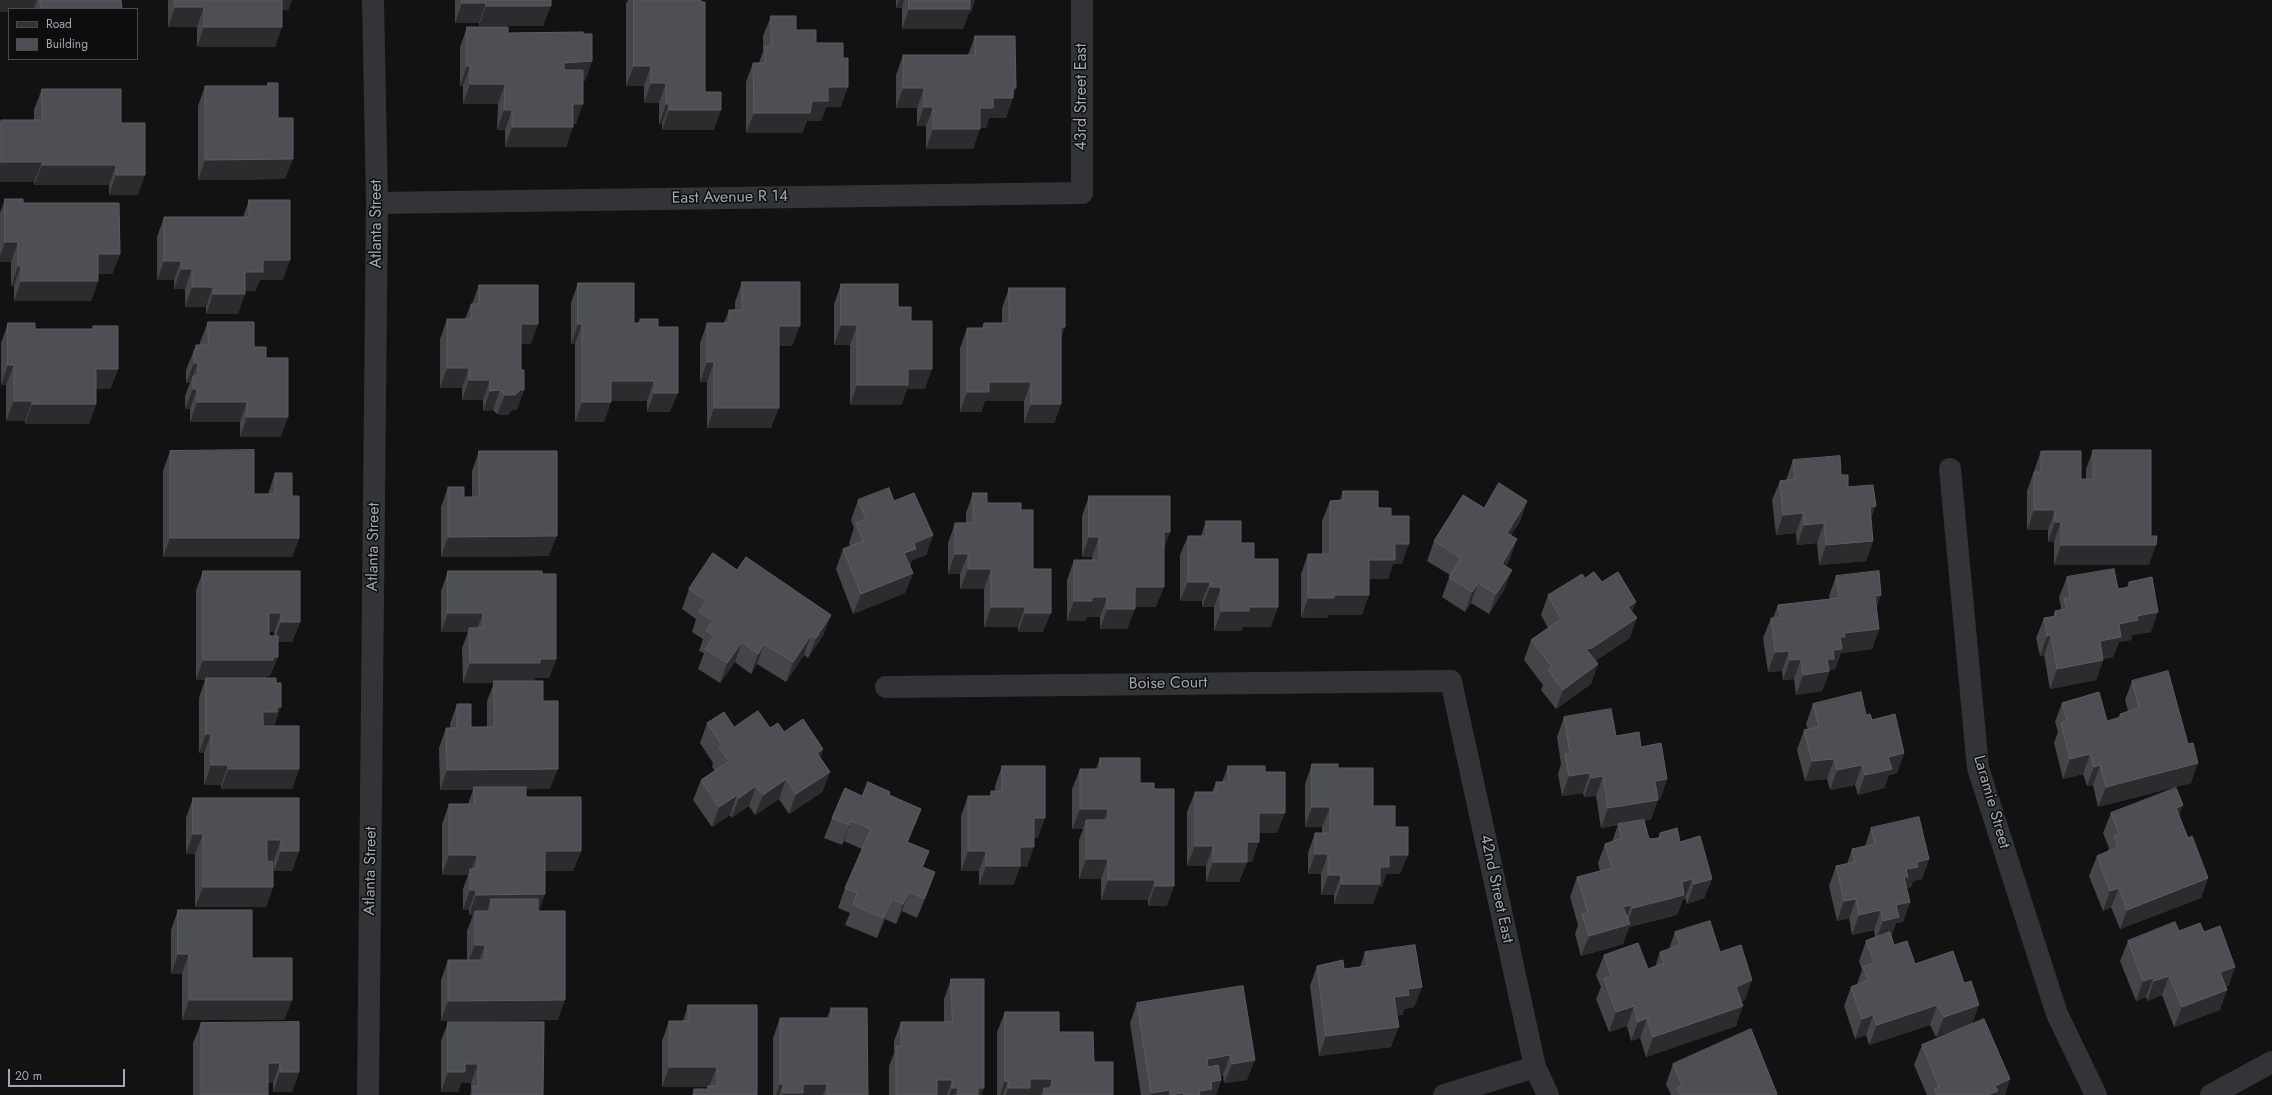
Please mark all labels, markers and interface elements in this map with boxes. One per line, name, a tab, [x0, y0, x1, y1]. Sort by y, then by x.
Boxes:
legend	[8, 8, 138, 60]
text: Road	[46, 15, 72, 33]
text: Building	[46, 35, 88, 53]
street label: 43rd Street East	[1072, 43, 1092, 151]
street label: Atlanta Street	[367, 180, 387, 268]
street label: East Avenue R 14	[672, 187, 788, 209]
street label: Atlanta Street	[364, 502, 384, 592]
street label: Boise Court	[1128, 674, 1208, 694]
street label: Laramie Street	[1969, 753, 2013, 851]
street label: Atlanta Street	[361, 826, 381, 916]
street label: 42nd Street East	[1475, 833, 1517, 945]
scale bar	[10, 1061, 127, 1087]
text: 20 m	[15, 1067, 42, 1085]

